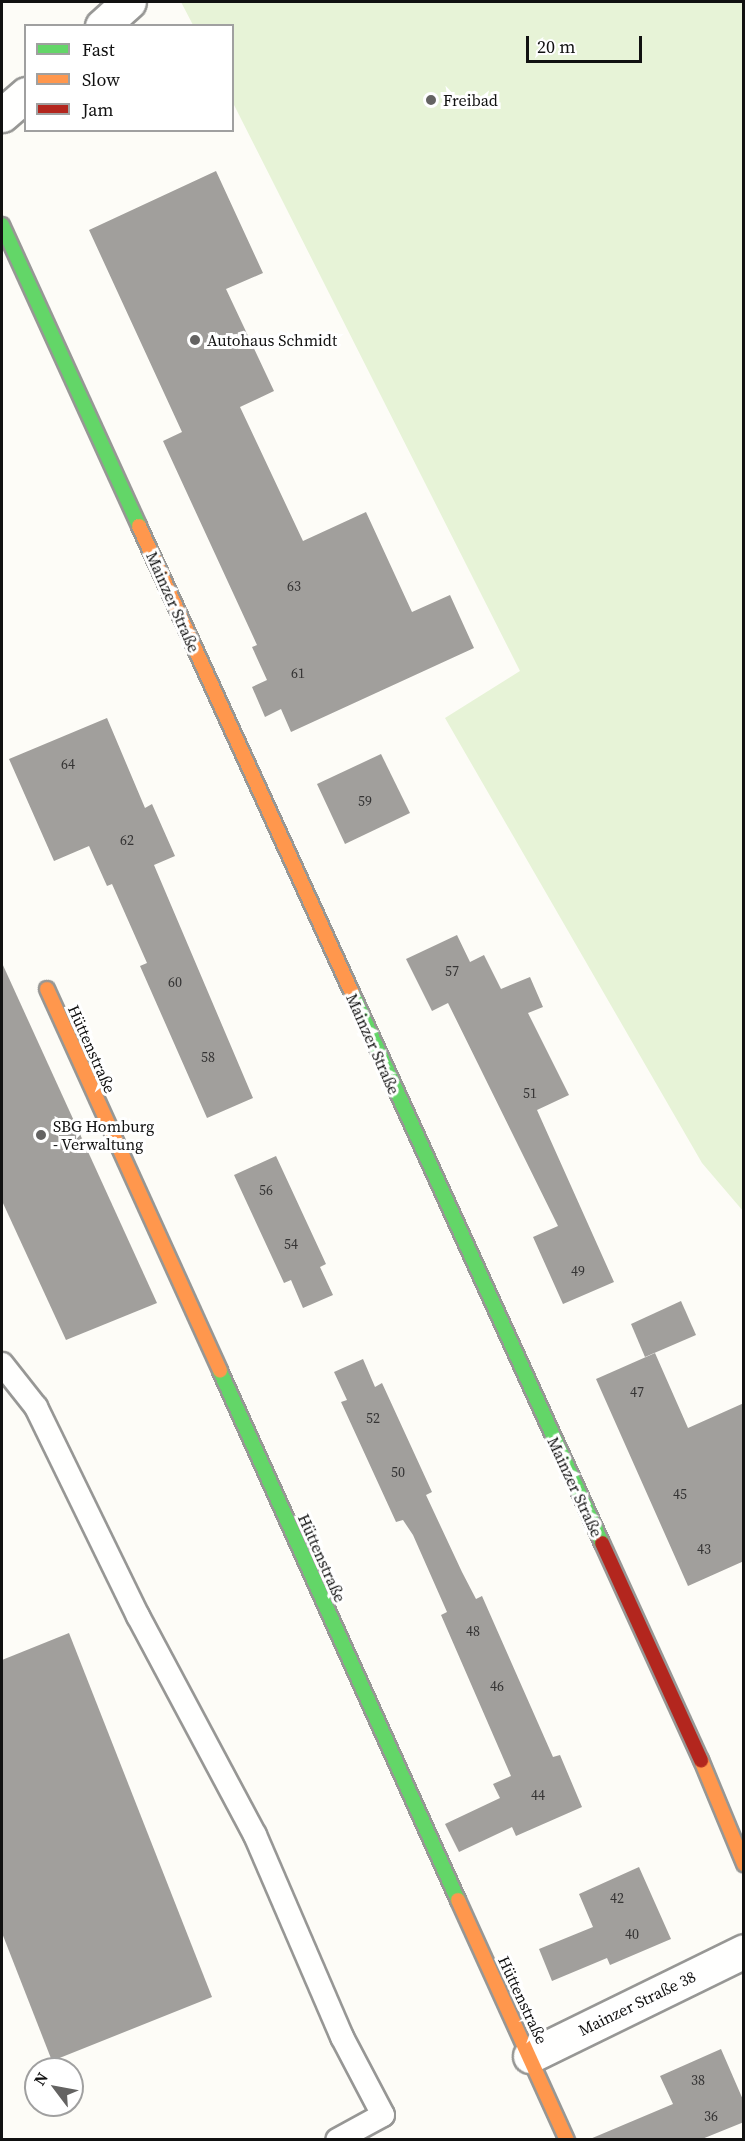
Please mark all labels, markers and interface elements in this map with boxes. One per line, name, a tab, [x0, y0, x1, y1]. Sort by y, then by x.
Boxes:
legend	[24, 24, 234, 132]
scale bar	[529, 24, 644, 62]
text: 20 m	[537, 34, 575, 59]
text: Fast	[82, 37, 115, 62]
text: Slow	[82, 67, 120, 92]
place label: Freibad	[443, 90, 498, 110]
marker: Freibad	[424, 93, 438, 107]
text: Jam	[82, 97, 114, 122]
place label: Autohaus Schmidt	[207, 330, 337, 350]
marker: Autohaus Schmidt	[188, 333, 202, 347]
street label: Mainzer Straße	[142, 549, 204, 655]
house number: 63	[287, 578, 301, 594]
house number: 61	[291, 665, 305, 681]
house number: 64	[61, 756, 75, 772]
house number: 59	[358, 793, 372, 809]
house number: 62	[120, 832, 134, 848]
house number: 57	[445, 963, 459, 979]
house number: 60	[168, 974, 182, 990]
street label: Mainzer Straße	[342, 991, 404, 1097]
street label: Hüttenstraße	[64, 1002, 120, 1096]
house number: 58	[201, 1049, 215, 1065]
house number: 51	[523, 1085, 537, 1101]
place label: SBG Homburg - Verwaltung	[53, 1116, 154, 1154]
marker: SBG Homburg - Verwaltung	[34, 1128, 48, 1142]
house number: 56	[259, 1182, 273, 1198]
house number: 54	[284, 1236, 298, 1252]
house number: 49	[571, 1263, 585, 1279]
house number: 47	[630, 1384, 644, 1400]
house number: 52	[366, 1410, 380, 1426]
street label: Mainzer Straße	[543, 1434, 607, 1540]
house number: 50	[391, 1464, 405, 1480]
house number: 45	[673, 1486, 687, 1502]
street label: Hüttenstraße	[294, 1511, 350, 1605]
house number: 43	[697, 1541, 711, 1557]
house number: 48	[466, 1623, 480, 1639]
house number: 46	[490, 1678, 504, 1694]
house number: 44	[531, 1787, 545, 1803]
house number: 42	[610, 1890, 624, 1906]
house number: 40	[625, 1926, 639, 1942]
street label: Hüttenstraße	[494, 1953, 552, 2047]
street label: Mainzer Straße 38	[575, 1966, 699, 2040]
north arrow	[24, 2057, 84, 2117]
text: N	[28, 2068, 53, 2089]
house number: 38	[691, 2072, 705, 2088]
house number: 36	[704, 2108, 718, 2124]

